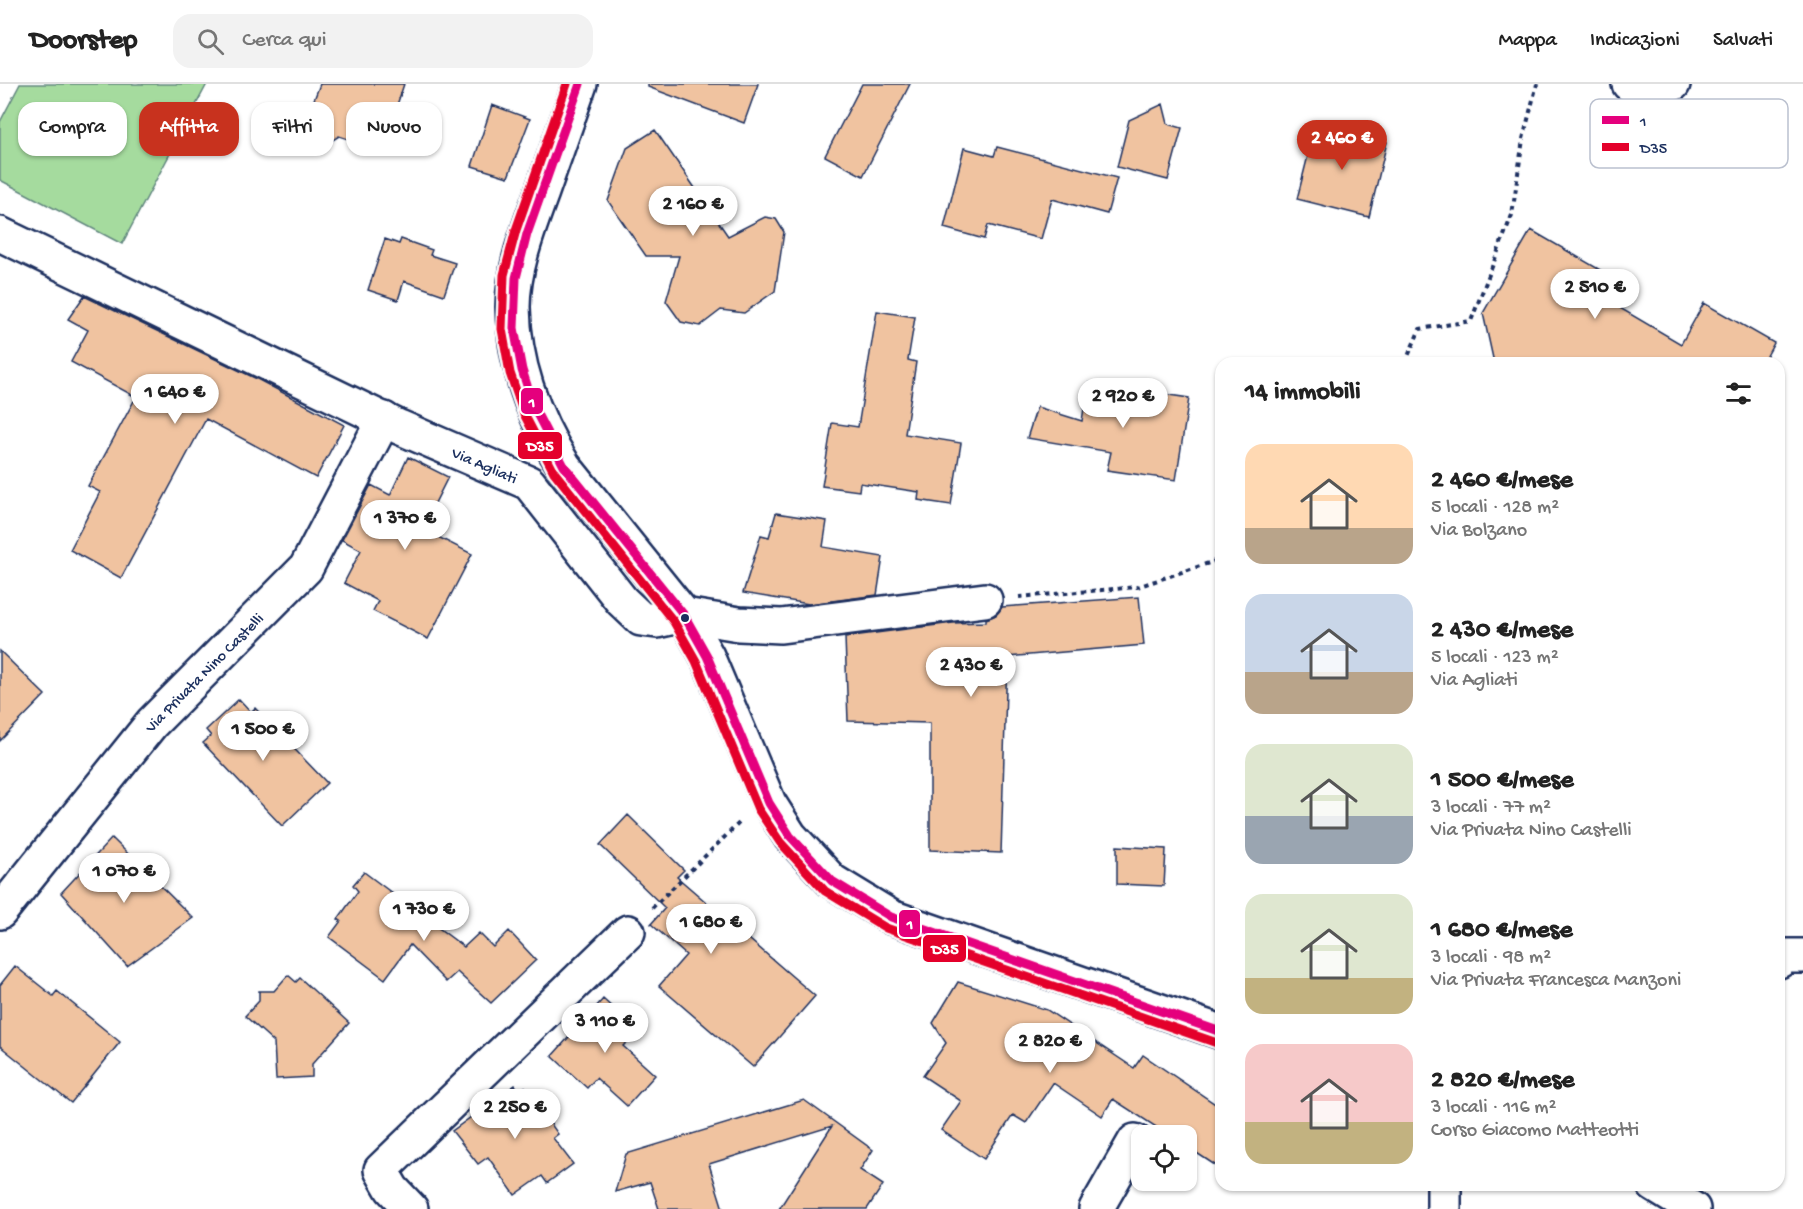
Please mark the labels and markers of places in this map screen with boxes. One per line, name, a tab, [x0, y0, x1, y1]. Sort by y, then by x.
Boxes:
pin: 2 460 €	[1287, 120, 1397, 171]
pin: 2 160 €	[638, 186, 748, 237]
pin: 2 510 €	[1540, 269, 1650, 320]
pin: 1 640 €	[120, 374, 230, 425]
pin: 2 920 €	[1068, 378, 1178, 429]
pin: 1 370 €	[350, 500, 460, 551]
unlabelled marker	[679, 612, 691, 624]
pin: 2 430 €	[916, 647, 1026, 698]
pin: 1 500 €	[208, 711, 318, 762]
pin: 1 070 €	[69, 853, 179, 904]
pin: 1 730 €	[369, 891, 479, 942]
pin: 1 680 €	[656, 904, 766, 955]
pin: 3 110 €	[550, 1003, 660, 1054]
pin: 2 820 €	[995, 1023, 1105, 1074]
pin: 2 250 €	[460, 1089, 570, 1140]

